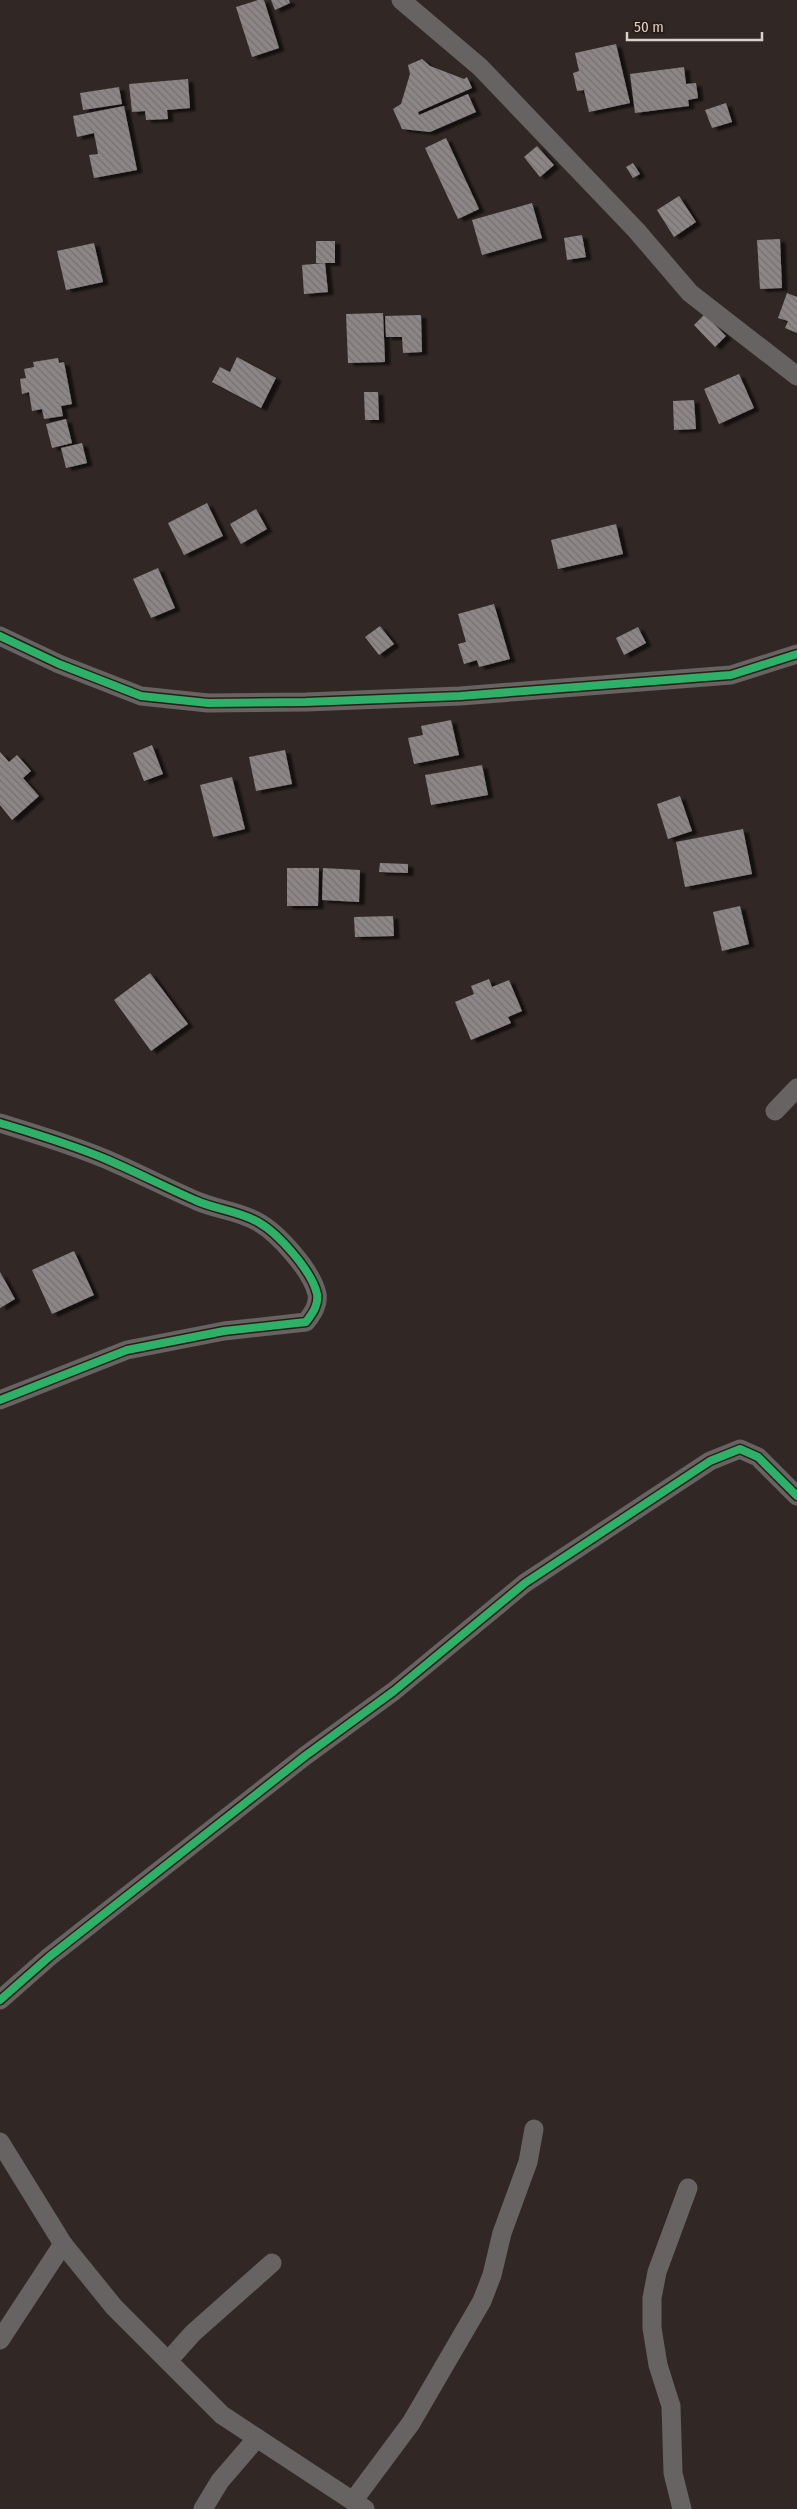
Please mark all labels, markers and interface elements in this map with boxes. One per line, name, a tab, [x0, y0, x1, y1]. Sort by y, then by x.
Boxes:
scale bar	[627, 10, 762, 42]
text: 50 m	[634, 18, 664, 36]

